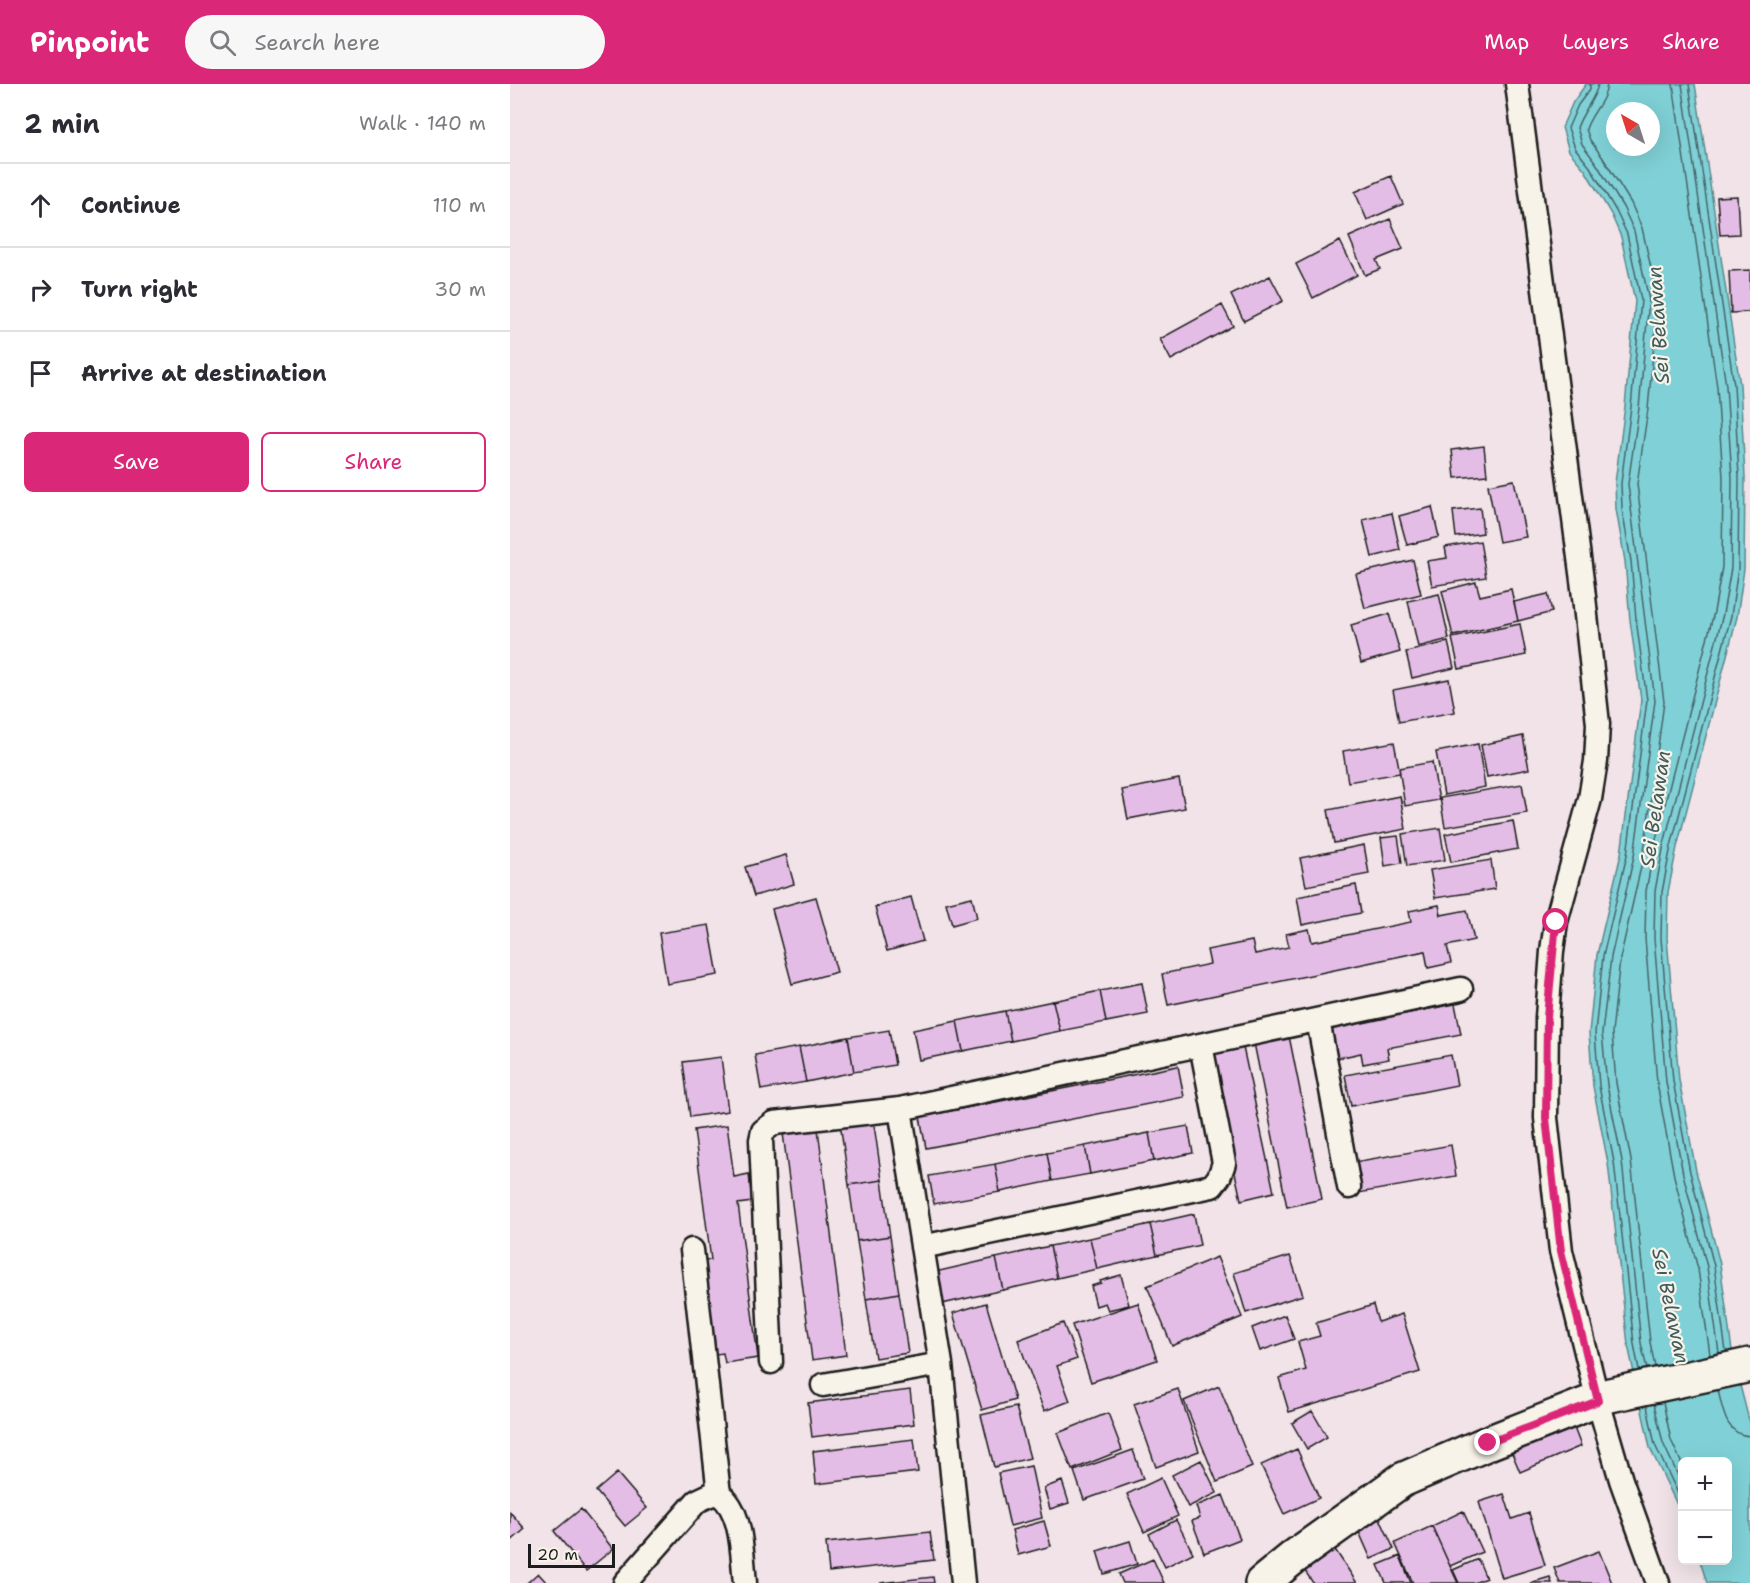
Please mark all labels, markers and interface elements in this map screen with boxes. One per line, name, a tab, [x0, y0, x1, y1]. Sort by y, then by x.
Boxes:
search box	[185, 15, 605, 69]
text: Pinpoint	[30, 23, 149, 61]
icon: search	[206, 26, 239, 59]
text: Search here	[254, 28, 380, 57]
text: Map	[1484, 28, 1529, 56]
text: Layers	[1562, 28, 1629, 56]
text: Share	[1662, 28, 1720, 56]
north arrow	[1606, 102, 1660, 156]
text: 2 min	[24, 106, 100, 141]
text: Walk · 140 m	[359, 110, 486, 136]
icon: ahead	[24, 189, 57, 222]
text: Continue	[81, 191, 181, 220]
text: 110 m	[432, 192, 486, 218]
water label: Sei Belawan	[1641, 265, 1675, 385]
icon: right	[24, 273, 57, 306]
text: Turn right	[81, 275, 198, 304]
text: 30 m	[434, 276, 486, 302]
icon: arrive	[24, 357, 57, 390]
text: Arrive at destination	[81, 359, 327, 388]
button: Save	[24, 432, 249, 492]
button: Share	[261, 432, 486, 492]
water label: Sei Belawan	[1634, 749, 1676, 869]
route start	[1542, 908, 1568, 934]
water label: Sei Belawan	[1646, 1246, 1696, 1366]
route end	[1474, 1429, 1500, 1455]
map controls	[1678, 1457, 1732, 1565]
button: +	[1678, 1457, 1732, 1511]
button: −	[1678, 1511, 1732, 1565]
scale bar	[528, 1541, 615, 1568]
text: 20 m	[537, 1544, 578, 1565]

